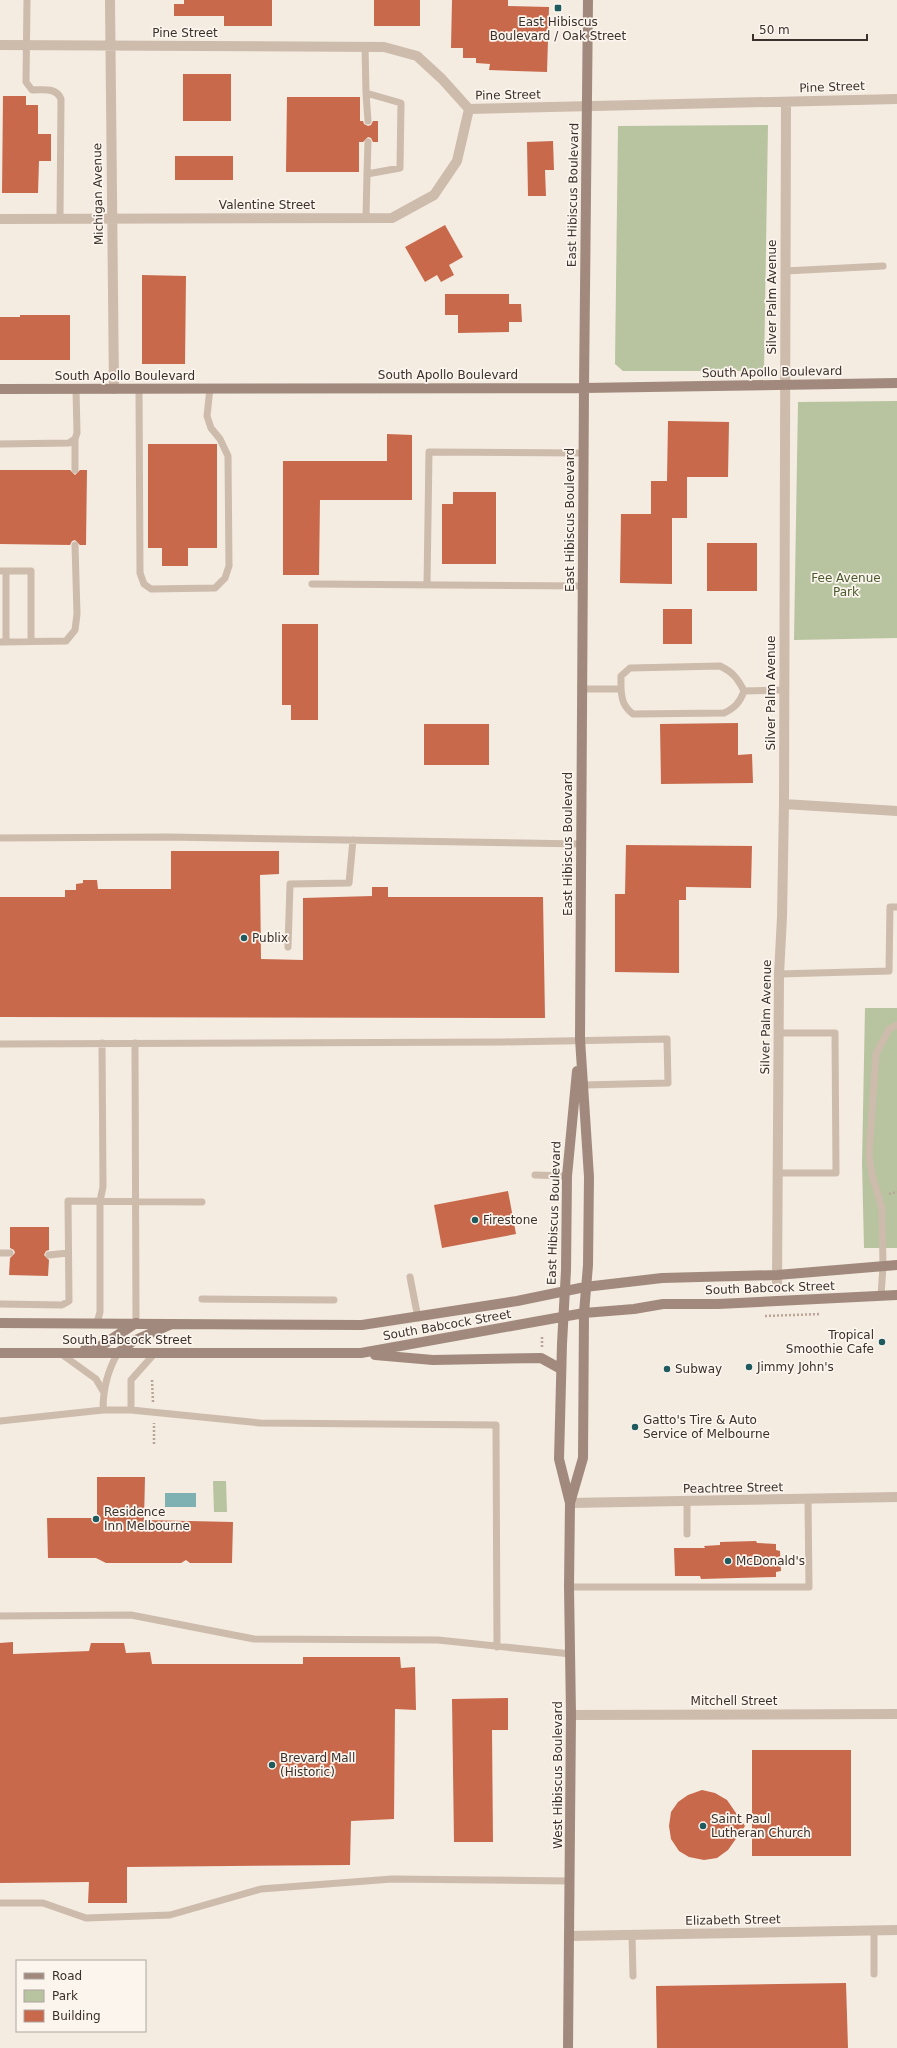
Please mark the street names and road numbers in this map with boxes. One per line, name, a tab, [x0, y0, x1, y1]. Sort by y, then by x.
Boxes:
street label: Pine Street	[152, 26, 218, 40]
street label: Pine Street	[799, 79, 865, 95]
street label: Pine Street	[475, 87, 541, 103]
street label: East Hibiscus Boulevard	[565, 123, 581, 267]
street label: Michigan Avenue	[90, 143, 106, 245]
street label: Valentine Street	[219, 198, 315, 212]
street label: Silver Palm Avenue	[765, 240, 779, 355]
street label: South Apollo Boulevard	[702, 364, 842, 380]
street label: South Apollo Boulevard	[378, 368, 518, 382]
street label: South Apollo Boulevard	[55, 369, 195, 383]
street label: East Hibiscus Boulevard	[563, 448, 577, 592]
street label: Silver Palm Avenue	[764, 636, 778, 751]
street label: East Hibiscus Boulevard	[561, 772, 575, 916]
street label: Silver Palm Avenue	[758, 959, 774, 1075]
street label: East Hibiscus Boulevard	[544, 1141, 564, 1285]
street label: South Babcock Street	[705, 1279, 835, 1297]
street label: South Babcock Street	[382, 1307, 512, 1343]
street label: South Babcock Street	[62, 1333, 192, 1347]
street label: Peachtree Street	[683, 1480, 783, 1496]
street label: Mitchell Street	[691, 1694, 778, 1708]
street label: West Hibiscus Boulevard	[551, 1701, 565, 1849]
street label: Elizabeth Street	[685, 1912, 781, 1928]

